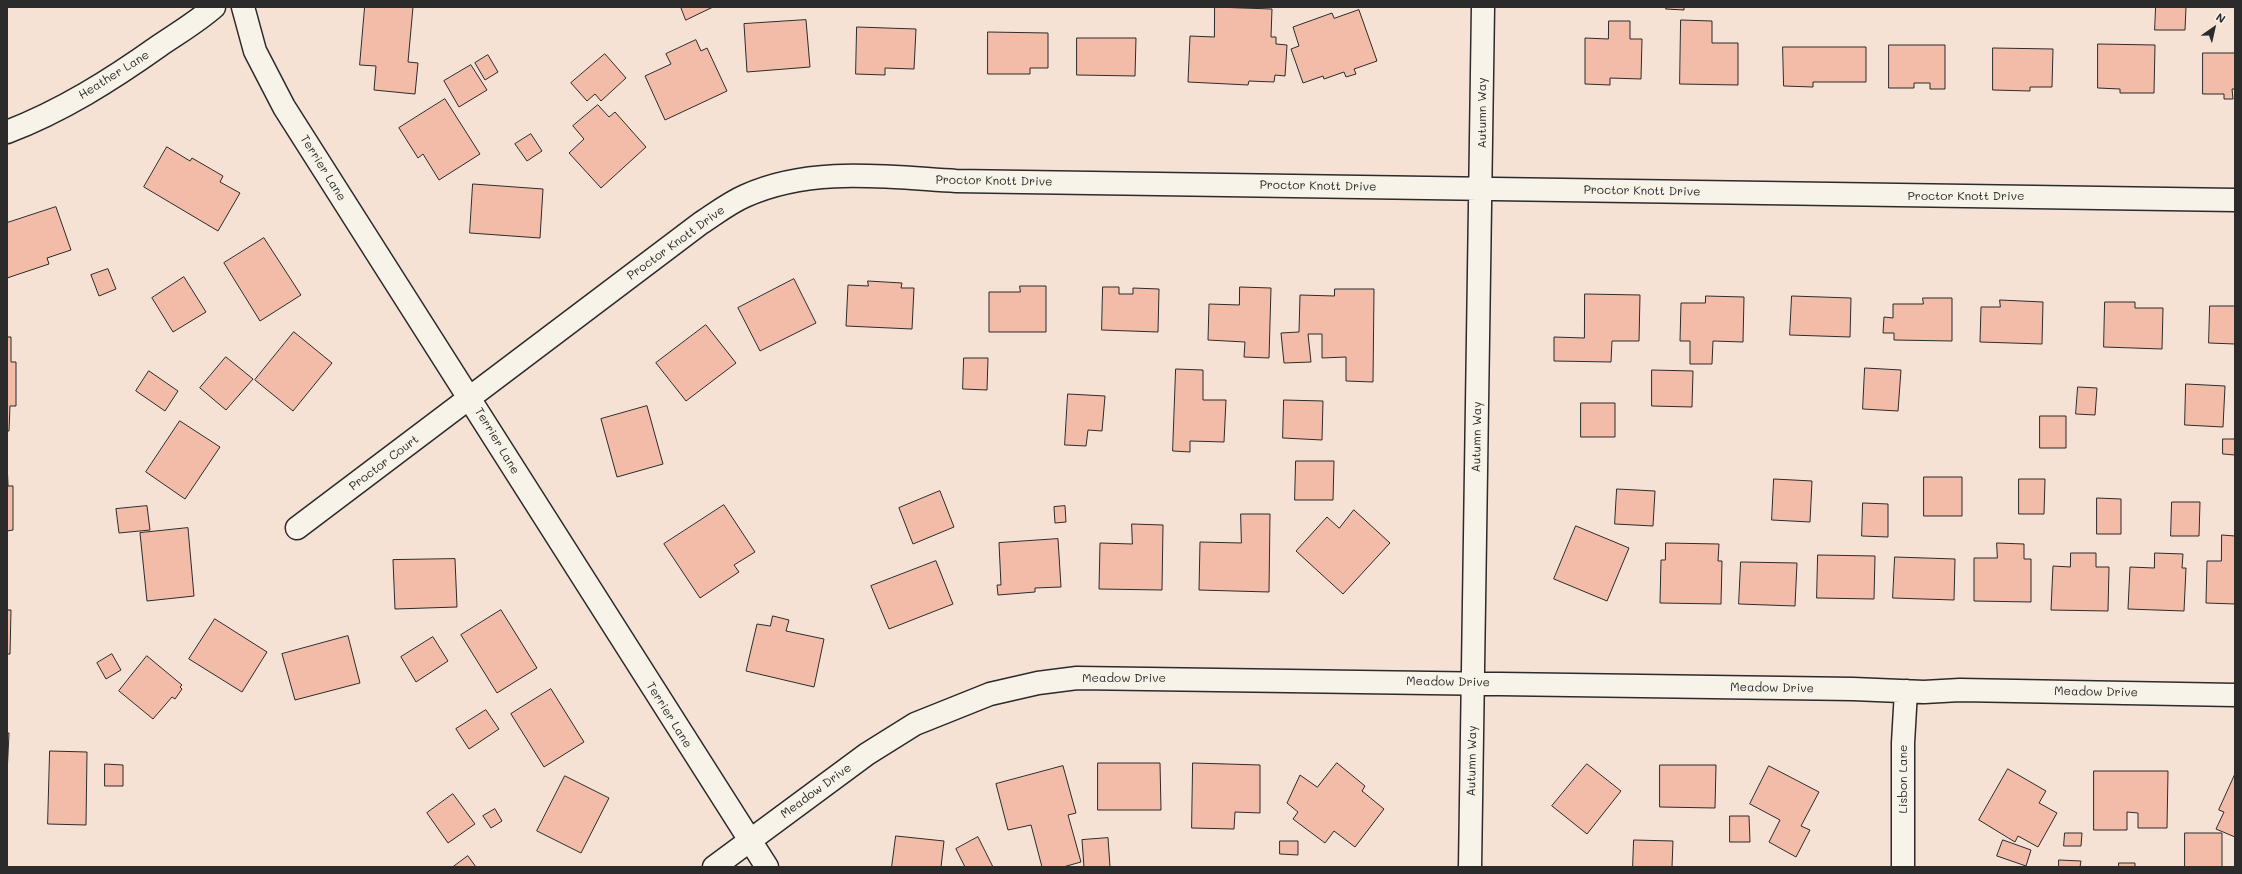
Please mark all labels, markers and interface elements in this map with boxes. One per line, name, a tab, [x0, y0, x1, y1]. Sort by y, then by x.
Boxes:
north arrow	[2194, 8, 2234, 48]
text: N	[2213, 9, 2229, 26]
street label: Heather Lane	[76, 48, 152, 102]
street label: Autumn Way	[1475, 77, 1489, 149]
street label: Terrier Lane	[297, 132, 349, 204]
street label: Proctor Knott Drive	[935, 173, 1053, 189]
street label: Proctor Knott Drive	[1259, 178, 1377, 194]
street label: Proctor Knott Drive	[1583, 183, 1701, 199]
street label: Proctor Knott Drive	[1908, 189, 2024, 203]
street label: Proctor Knott Drive	[624, 203, 728, 283]
street label: Autumn Way	[1469, 401, 1485, 473]
street label: Terrier Lane	[472, 405, 522, 477]
street label: Proctor Court	[346, 432, 422, 494]
street label: Meadow Drive	[1082, 671, 1166, 685]
street label: Meadow Drive	[1406, 674, 1490, 690]
street label: Terrier Lane	[643, 679, 695, 751]
street label: Meadow Drive	[1730, 680, 1814, 696]
street label: Meadow Drive	[2054, 684, 2138, 700]
street label: Autumn Way	[1464, 725, 1480, 797]
street label: Lisbon Lane	[1896, 745, 1910, 813]
street label: Meadow Drive	[778, 760, 854, 822]

